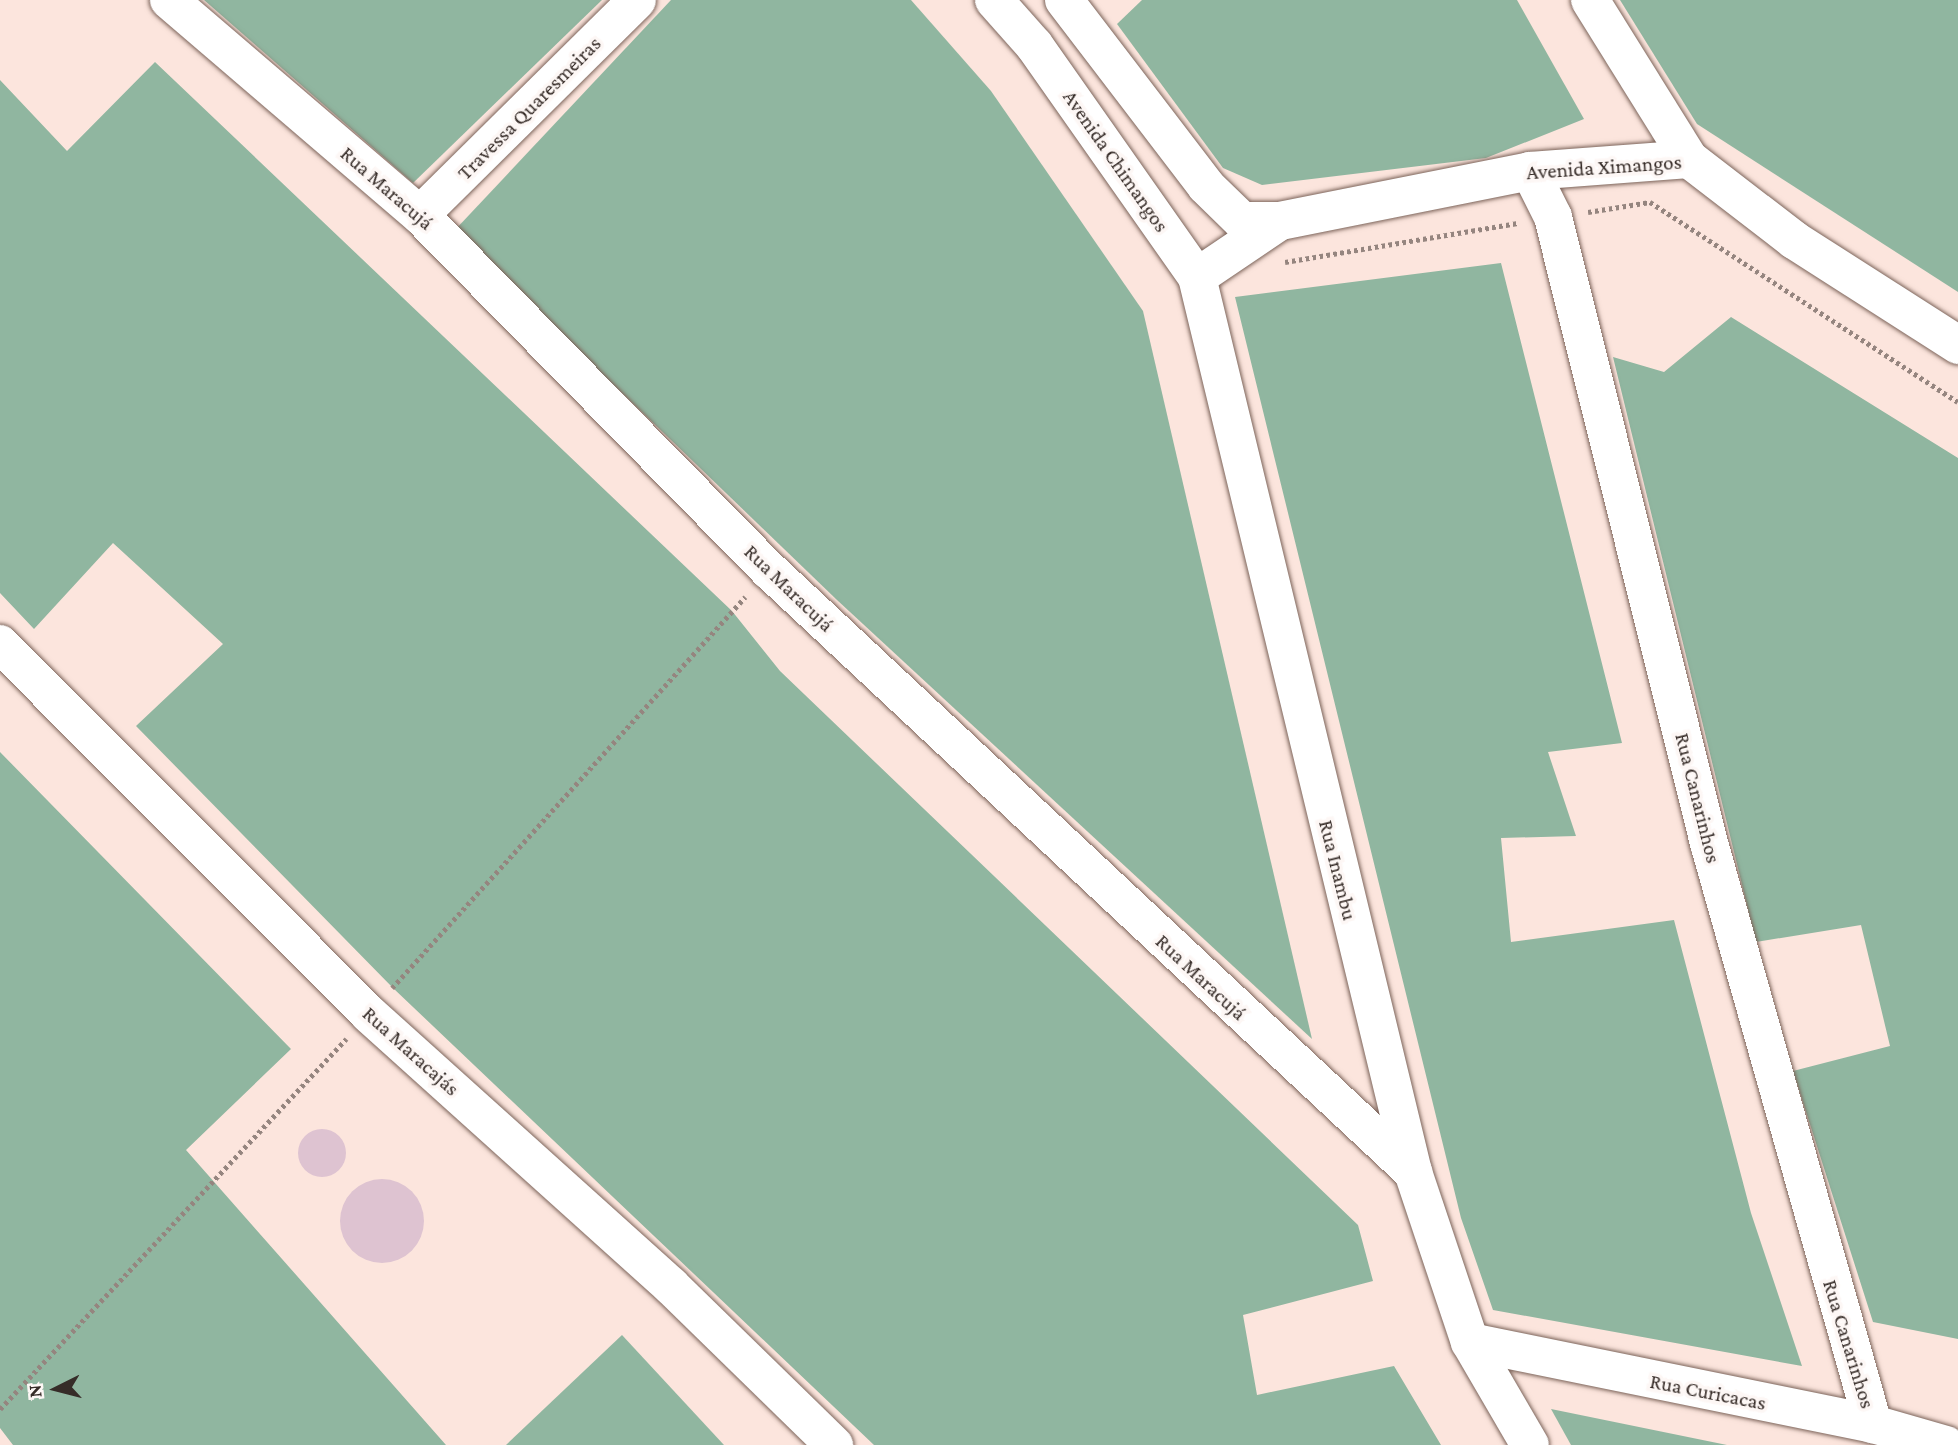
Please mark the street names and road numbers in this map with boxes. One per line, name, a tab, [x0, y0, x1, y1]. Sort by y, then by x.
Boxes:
street label: Travessa Quaresmeiras	[452, 31, 606, 185]
street label: Avenida Chimangos	[1058, 85, 1174, 237]
street label: Rua Maracujá	[335, 141, 439, 235]
street label: Avenida Ximangos	[1525, 149, 1683, 185]
street label: Rua Maracujá	[739, 539, 839, 637]
street label: Rua Canarinhos	[1670, 730, 1726, 866]
street label: Rua Inambu	[1313, 817, 1363, 923]
street label: Rua Maracujá	[1150, 929, 1252, 1025]
street label: Rua Maracajás	[357, 1001, 465, 1101]
street label: Rua Canarinhos	[1817, 1277, 1881, 1411]
street label: Rua Curicacas	[1648, 1368, 1768, 1416]

